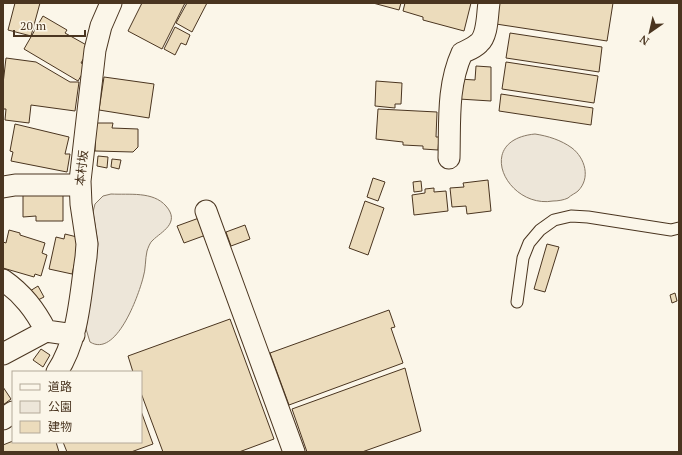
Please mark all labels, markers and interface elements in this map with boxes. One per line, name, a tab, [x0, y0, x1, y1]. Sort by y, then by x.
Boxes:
scale bar	[14, 12, 85, 38]
north arrow	[630, 12, 670, 52]
text: 20 m	[20, 18, 47, 33]
text: N	[636, 32, 652, 48]
street label: 本村坂	[72, 149, 91, 187]
legend	[12, 371, 142, 443]
text: 道路	[48, 379, 72, 394]
text: 公園	[48, 399, 72, 414]
text: 建物	[48, 419, 72, 434]

